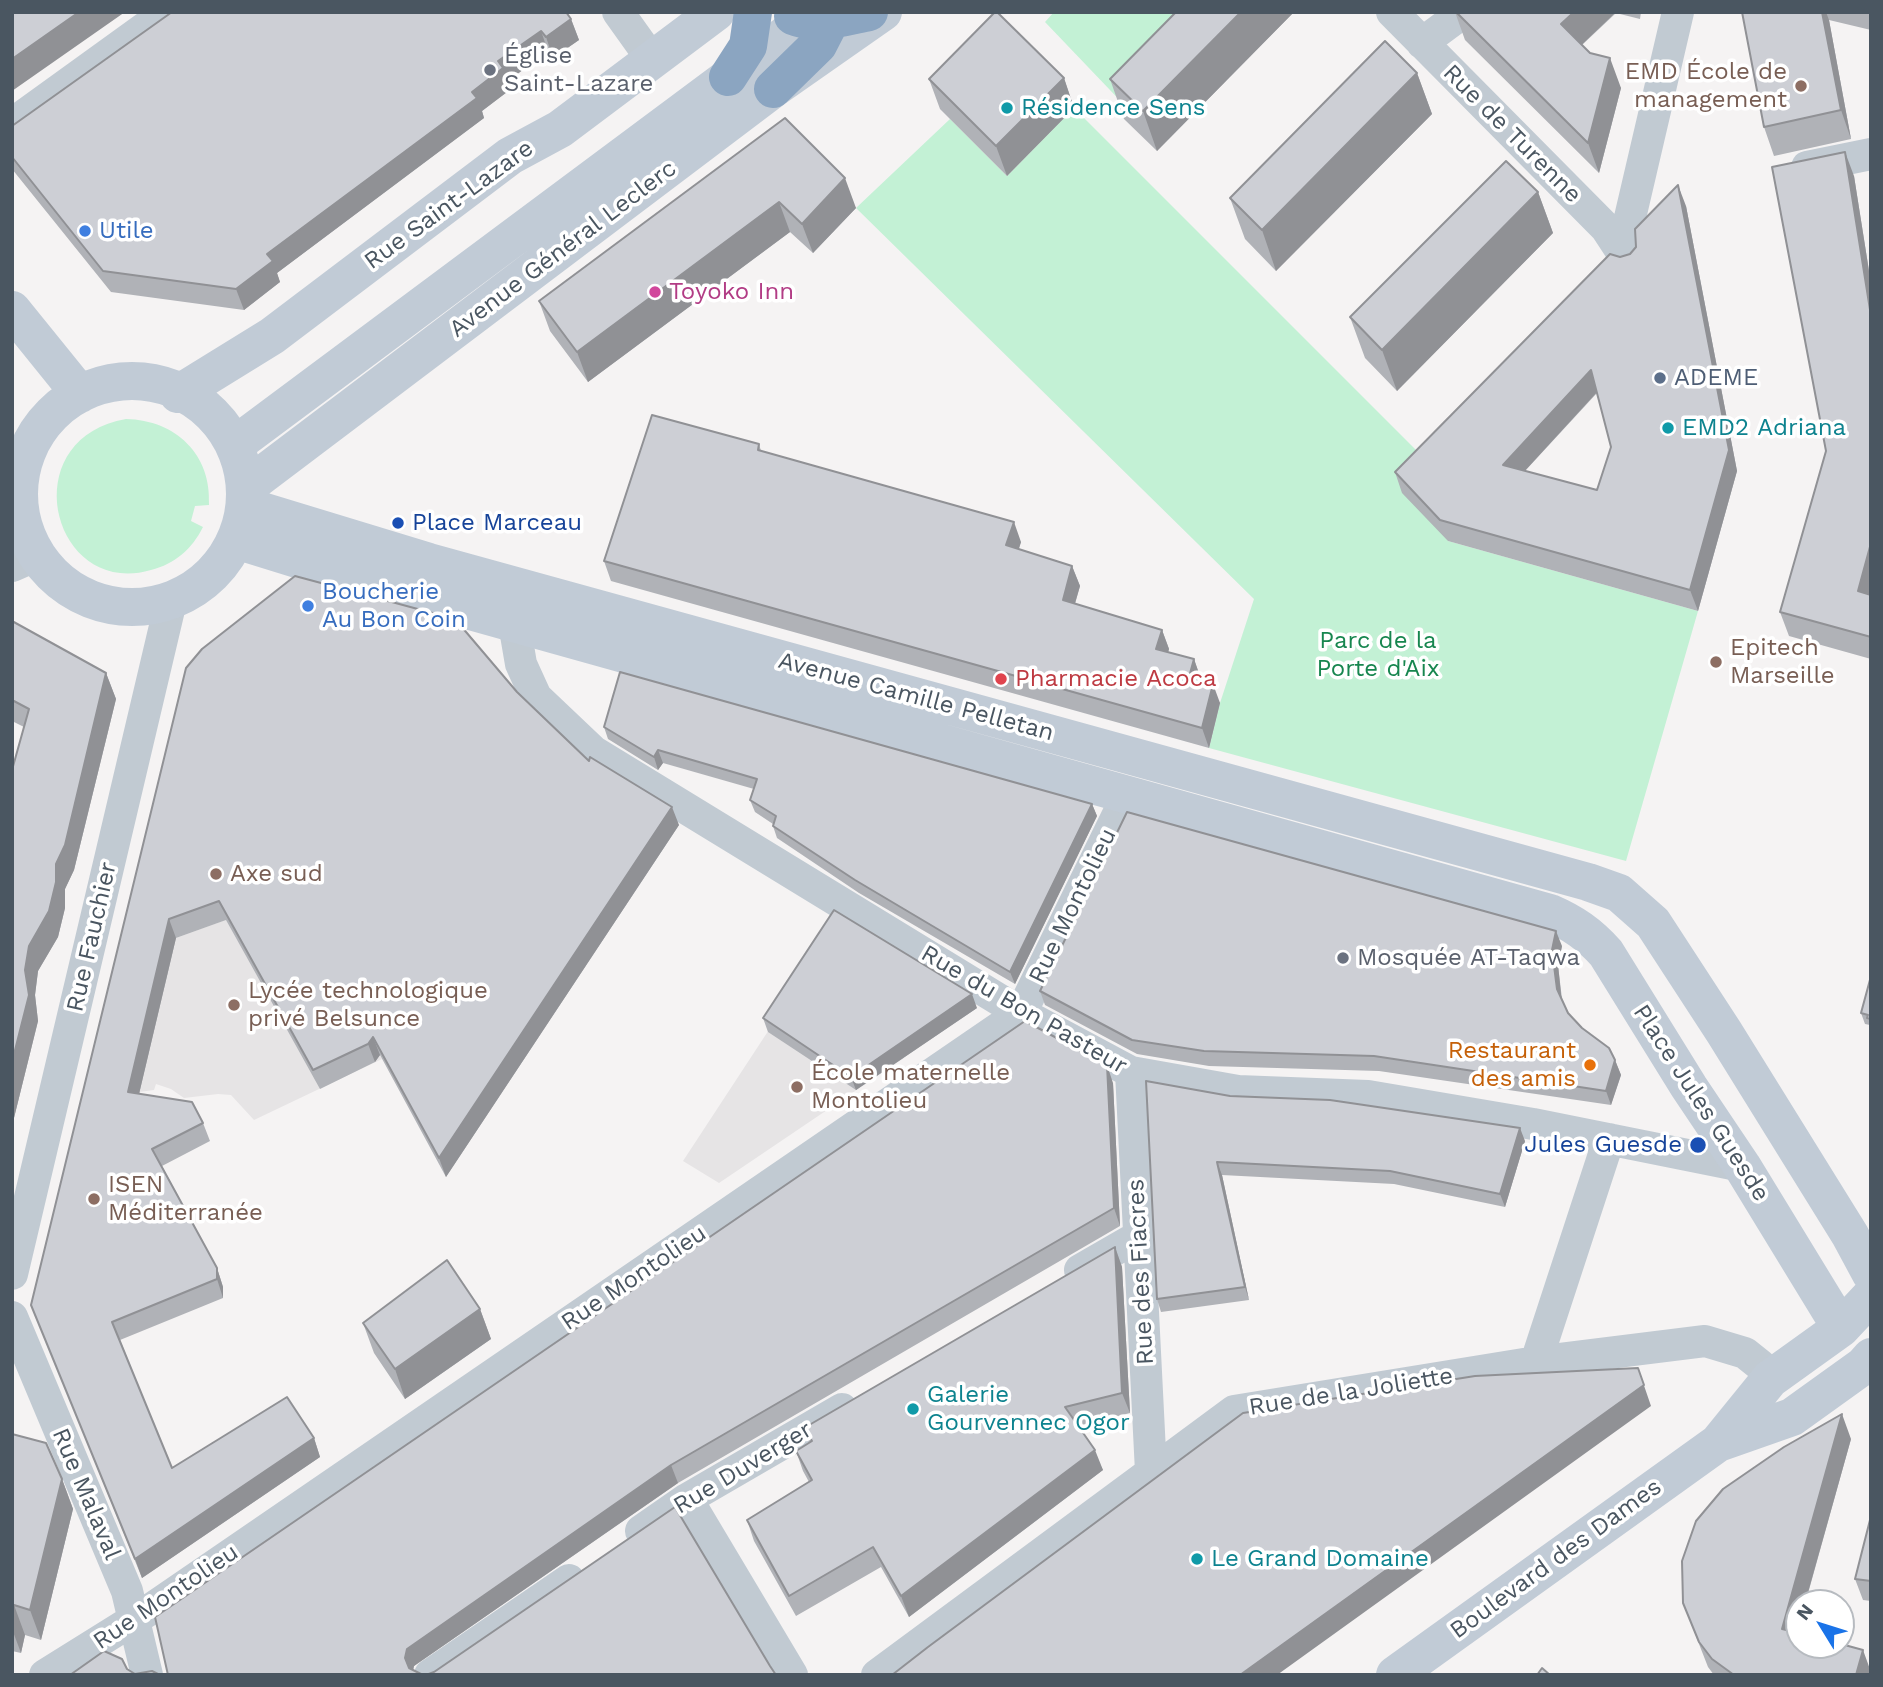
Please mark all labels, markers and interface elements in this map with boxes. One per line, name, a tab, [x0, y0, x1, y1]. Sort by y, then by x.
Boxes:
place label: Église Saint-Lazare	[504, 42, 653, 98]
place label: EMD École de management	[1625, 58, 1787, 114]
street label: Rue de Turenne	[1437, 59, 1587, 209]
marker: Église Saint-Lazare	[482, 62, 498, 78]
marker: EMD École de management	[1793, 78, 1809, 94]
place label: Résidence Sens	[1021, 94, 1205, 122]
marker: Résidence Sens	[999, 100, 1015, 116]
street label: Rue Saint-Lazare	[359, 134, 539, 276]
street label: Avenue Général Leclerc	[444, 154, 682, 344]
place label: Utile	[99, 217, 154, 245]
marker: Utile	[77, 223, 93, 239]
place label: Toyoko Inn	[669, 278, 794, 306]
marker: Toyoko Inn	[647, 284, 663, 300]
place label: ADEME	[1674, 364, 1758, 392]
marker: ADEME	[1652, 370, 1668, 386]
place label: EMD2 Adriana	[1682, 414, 1846, 442]
marker: EMD2 Adriana	[1660, 420, 1676, 436]
place label: Place Marceau	[412, 509, 582, 537]
marker: Place Marceau	[390, 515, 406, 531]
place label: Boucherie Au Bon Coin	[322, 578, 466, 634]
marker: Boucherie Au Bon Coin	[300, 598, 316, 614]
park label: Parc de la Porte d'Aix	[1316, 627, 1440, 683]
place label: Epitech Marseille	[1730, 634, 1835, 690]
street label: Avenue Camille Pelletan	[775, 646, 1057, 748]
marker: Epitech Marseille	[1708, 654, 1724, 670]
place label: Pharmacie Acoca	[1015, 665, 1217, 693]
marker: Pharmacie Acoca	[993, 671, 1009, 687]
street label: Rue Montolieu	[1023, 824, 1123, 988]
street label: Rue Fauchier	[61, 859, 123, 1015]
place label: Axe sud	[230, 860, 323, 888]
marker: Axe sud	[208, 866, 224, 882]
street label: Rue du Bon Pasteur	[916, 939, 1132, 1081]
place label: Mosquée AT-Taqwa	[1357, 944, 1580, 972]
marker: Mosquée AT-Taqwa	[1335, 950, 1351, 966]
place label: Lycée technologique privé Belsunce	[248, 977, 488, 1033]
marker: Lycée technologique privé Belsunce	[226, 997, 242, 1013]
street label: Place Jules Guesde	[1627, 999, 1775, 1207]
place label: Restaurant des amis	[1448, 1037, 1576, 1093]
marker: Restaurant des amis	[1582, 1057, 1598, 1073]
place label: École maternelle Montolieu	[811, 1059, 1010, 1115]
marker: École maternelle Montolieu	[789, 1079, 805, 1095]
place label: Jules Guesde	[1524, 1131, 1682, 1159]
marker: Jules Guesde	[1688, 1135, 1708, 1155]
place label: ISEN Méditerranée	[108, 1171, 263, 1227]
street label: Rue des Fiacres	[1122, 1178, 1160, 1366]
marker: ISEN Méditerranée	[86, 1191, 102, 1207]
street label: Rue Montolieu	[556, 1219, 712, 1337]
street label: Rue de la Joliette	[1247, 1362, 1455, 1422]
place label: Galerie Gourvennec Ogor	[927, 1381, 1130, 1437]
marker: Galerie Gourvennec Ogor	[905, 1401, 921, 1417]
street label: Rue Duverger	[668, 1415, 818, 1521]
street label: Rue Malaval	[45, 1424, 127, 1564]
street label: Boulevard des Dames	[1445, 1473, 1667, 1645]
street label: Rue Montolieu	[88, 1538, 244, 1656]
place label: Le Grand Domaine	[1211, 1545, 1429, 1573]
marker: Le Grand Domaine	[1189, 1551, 1205, 1567]
north arrow	[1785, 1589, 1855, 1659]
text: N	[1791, 1599, 1818, 1625]

